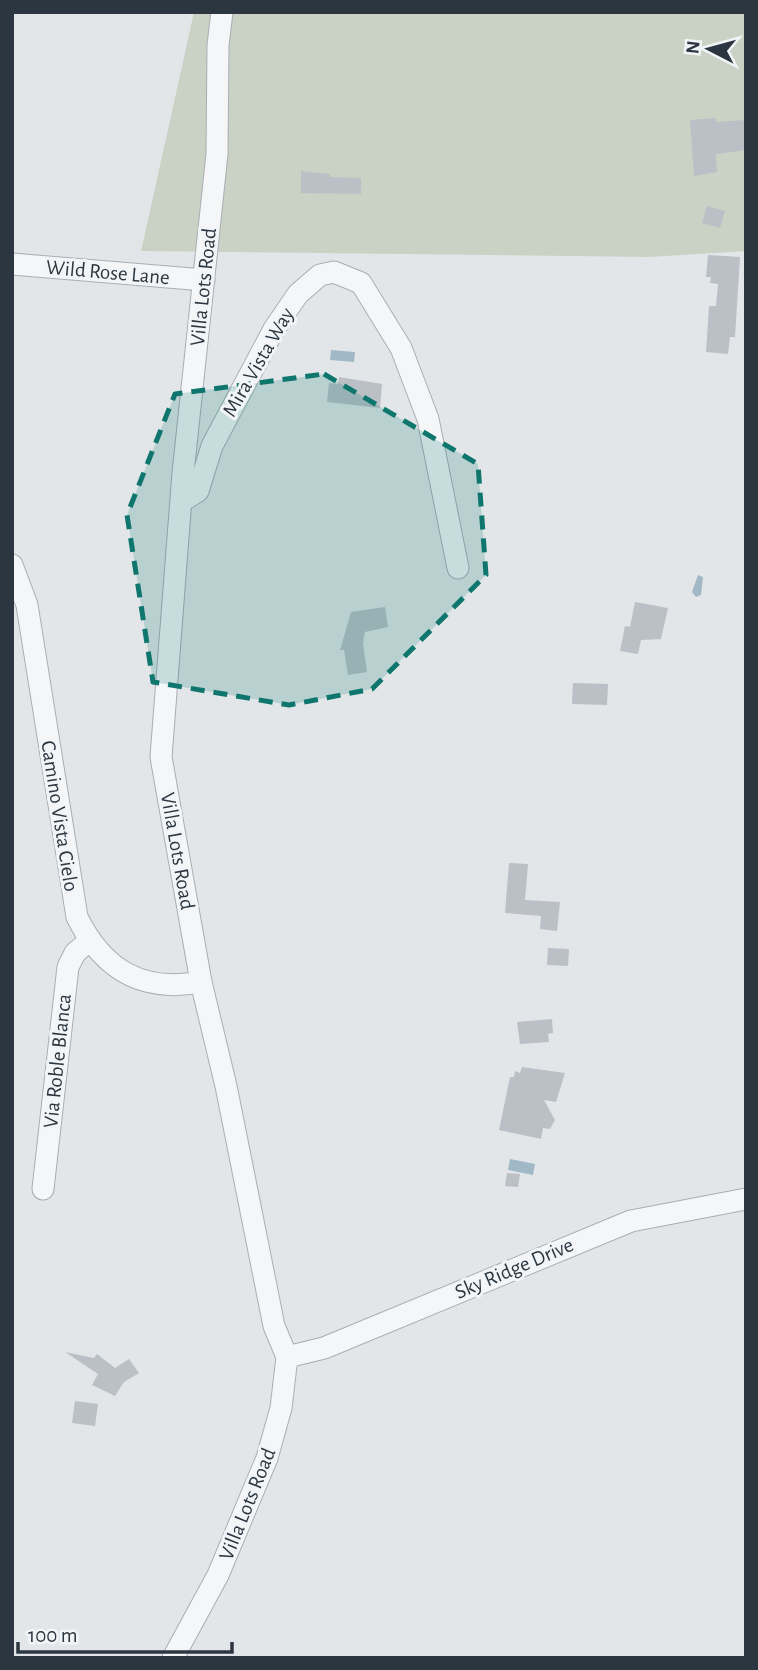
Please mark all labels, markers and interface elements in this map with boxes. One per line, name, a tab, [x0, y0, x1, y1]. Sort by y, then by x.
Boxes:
north arrow	[674, 14, 744, 84]
text: N	[683, 40, 704, 55]
street label: Villa Lots Road	[187, 227, 220, 347]
street label: Wild Rose Lane	[45, 257, 171, 288]
street label: Mira Vista Way	[219, 304, 298, 420]
street label: Camino Vista Cielo	[37, 739, 82, 893]
street label: Villa Lots Road	[157, 791, 198, 912]
street label: Via Roble Blanca	[40, 993, 75, 1129]
street label: Sky Ridge Drive	[452, 1234, 576, 1303]
street label: Villa Lots Road	[215, 1445, 280, 1563]
scale bar	[18, 1610, 231, 1654]
text: 100 m	[28, 1625, 78, 1646]

